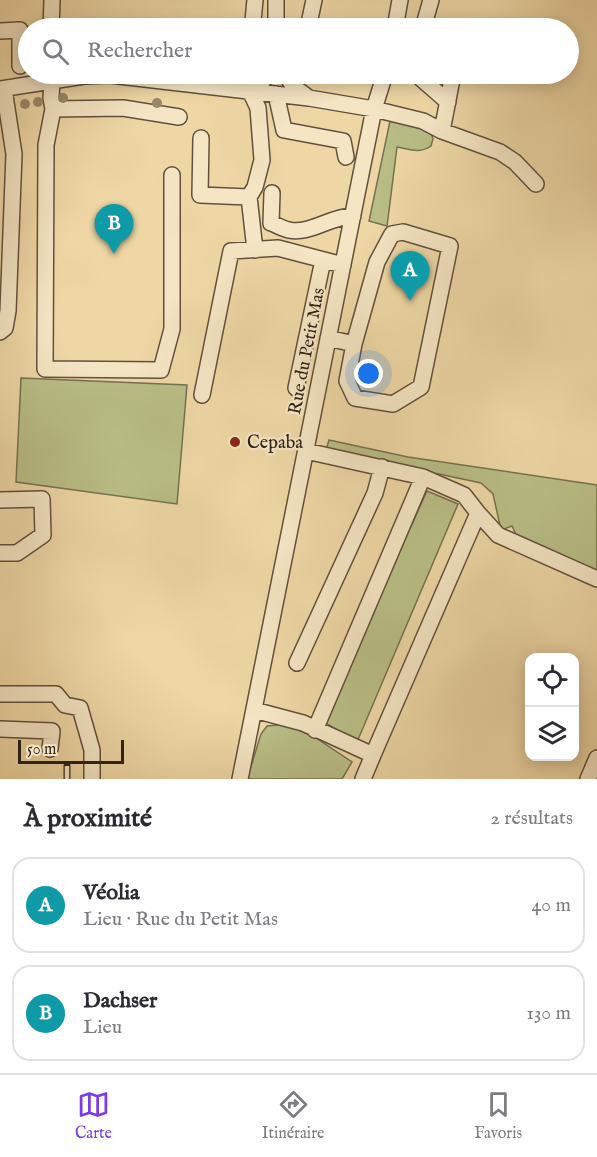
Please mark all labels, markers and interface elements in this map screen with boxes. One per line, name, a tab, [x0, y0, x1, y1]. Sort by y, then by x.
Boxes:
search box	[18, 18, 579, 84]
icon: search	[39, 35, 72, 68]
text: Rechercher	[87, 37, 192, 65]
pin: B	[94, 204, 134, 254]
pin: A	[390, 252, 430, 301]
street label: Rue du Petit Mas	[284, 286, 331, 417]
your location	[354, 359, 383, 388]
place label: Cepaba	[247, 432, 303, 455]
marker: Cepaba	[228, 435, 242, 449]
map controls	[525, 653, 579, 761]
button: locate	[525, 653, 579, 707]
button: layers	[525, 707, 579, 761]
scale bar	[18, 737, 124, 764]
text: 50 m	[27, 740, 56, 760]
text: À proximité	[24, 802, 152, 835]
text: 2 résultats	[490, 806, 573, 831]
text: Véolia	[83, 879, 140, 907]
text: A	[39, 893, 52, 918]
text: 40 m	[532, 893, 571, 918]
text: Lieu · Rue du Petit Mas	[83, 907, 278, 932]
text: Dachser	[83, 987, 157, 1015]
text: B	[39, 1001, 52, 1026]
text: 130 m	[526, 1001, 571, 1026]
text: Lieu	[83, 1015, 122, 1040]
tab: Carte	[75, 1088, 112, 1144]
tab: Itinéraire	[262, 1088, 324, 1144]
tab: Favoris	[474, 1088, 522, 1144]

